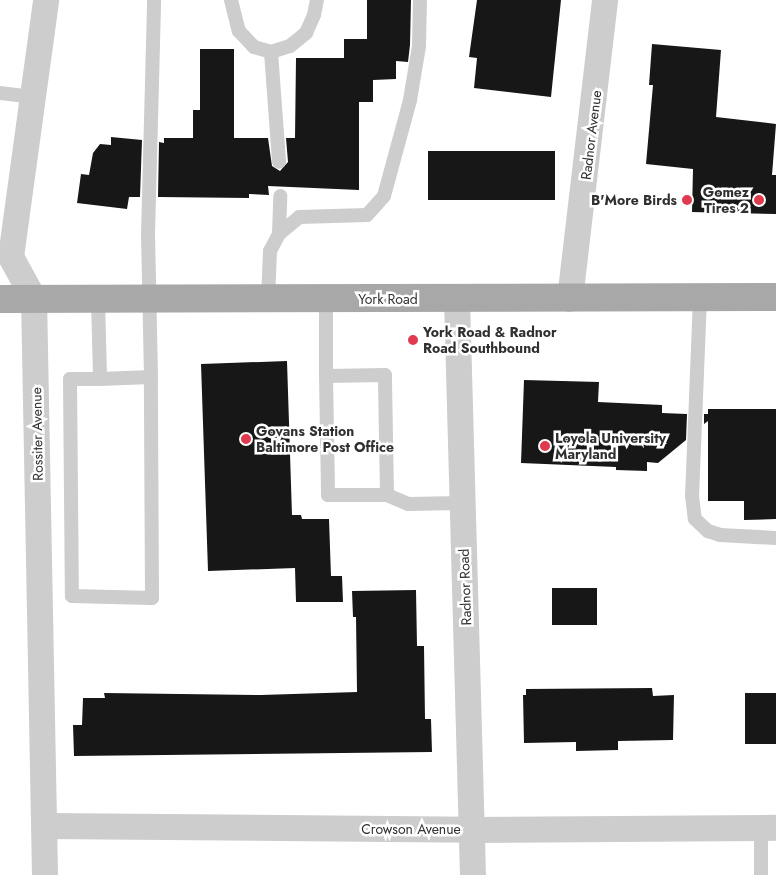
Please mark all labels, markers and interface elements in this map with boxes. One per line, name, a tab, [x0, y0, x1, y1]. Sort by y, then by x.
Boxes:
street label: Radnor Avenue	[577, 89, 605, 181]
place label: Gomez Tires 2	[703, 184, 749, 216]
place label: B'More Birds	[591, 192, 677, 208]
marker: B'More Birds	[681, 194, 693, 206]
marker: Gomez Tires 2	[753, 194, 765, 206]
street label: York Road	[358, 291, 418, 307]
place label: York Road & Radnor Road Southbound	[423, 324, 557, 357]
marker: York Road & Radnor Road Southbound	[407, 334, 419, 346]
street label: Rossiter Avenue	[28, 387, 46, 481]
place label: Govans Station Baltimore Post Office	[256, 423, 394, 456]
place label: Loyola University Maryland	[555, 430, 666, 462]
marker: Govans Station Baltimore Post Office	[240, 433, 252, 445]
marker: Loyola University Maryland	[539, 440, 551, 452]
street label: Radnor Road	[455, 548, 475, 626]
street label: Crowson Avenue	[361, 821, 461, 837]

